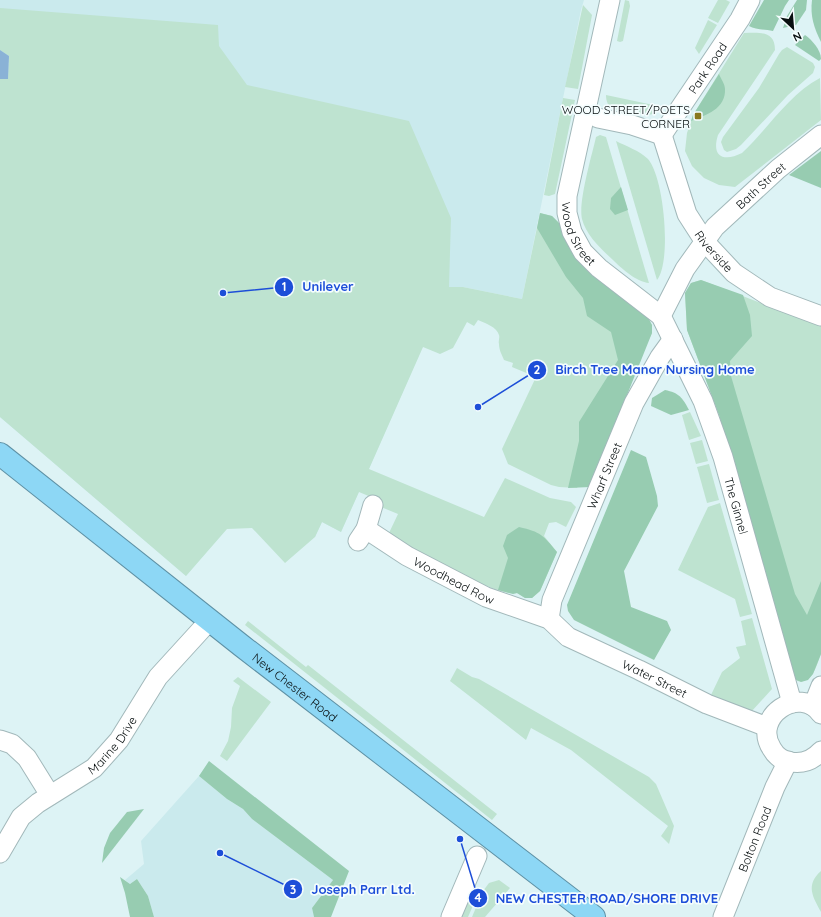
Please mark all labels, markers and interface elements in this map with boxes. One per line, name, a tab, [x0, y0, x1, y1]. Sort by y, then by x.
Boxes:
north arrow	[773, 8, 813, 48]
text: N	[791, 29, 804, 45]
street label: Park Road	[685, 39, 730, 96]
place label: WOOD STREET/POETS CORNER	[562, 102, 690, 131]
marker: WOOD STREET/POETS CORNER	[693, 111, 703, 121]
street label: Bath Street	[732, 159, 788, 212]
street label: Wood Street	[560, 202, 599, 268]
street label: Riverside	[692, 227, 737, 275]
callout: Unilever	[274, 274, 362, 299]
text: Unilever	[302, 278, 354, 294]
text: 1	[282, 279, 286, 294]
callout: Birch Tree Manor Nursing Home	[527, 357, 762, 382]
text: Birch Tree Manor Nursing Home	[555, 361, 755, 377]
text: 2	[534, 362, 541, 377]
street label: Wharf Street	[583, 440, 624, 511]
street label: The Ginnel	[722, 475, 752, 536]
street label: Woodhead Row	[411, 553, 496, 607]
street label: New Chester Road	[250, 649, 341, 724]
street label: Water Street	[620, 656, 690, 700]
street label: Marine Drive	[85, 713, 140, 777]
street label: Bolton Road	[734, 804, 774, 874]
callout: Joseph Parr Ltd.	[283, 877, 423, 902]
text: Joseph Parr Ltd.	[311, 881, 415, 897]
text: 3	[290, 882, 296, 897]
callout: NEW CHESTER ROAD/SHORE DRIVE	[468, 886, 726, 911]
text: 4	[474, 890, 482, 905]
text: NEW CHESTER ROAD/SHORE DRIVE	[496, 890, 718, 906]

